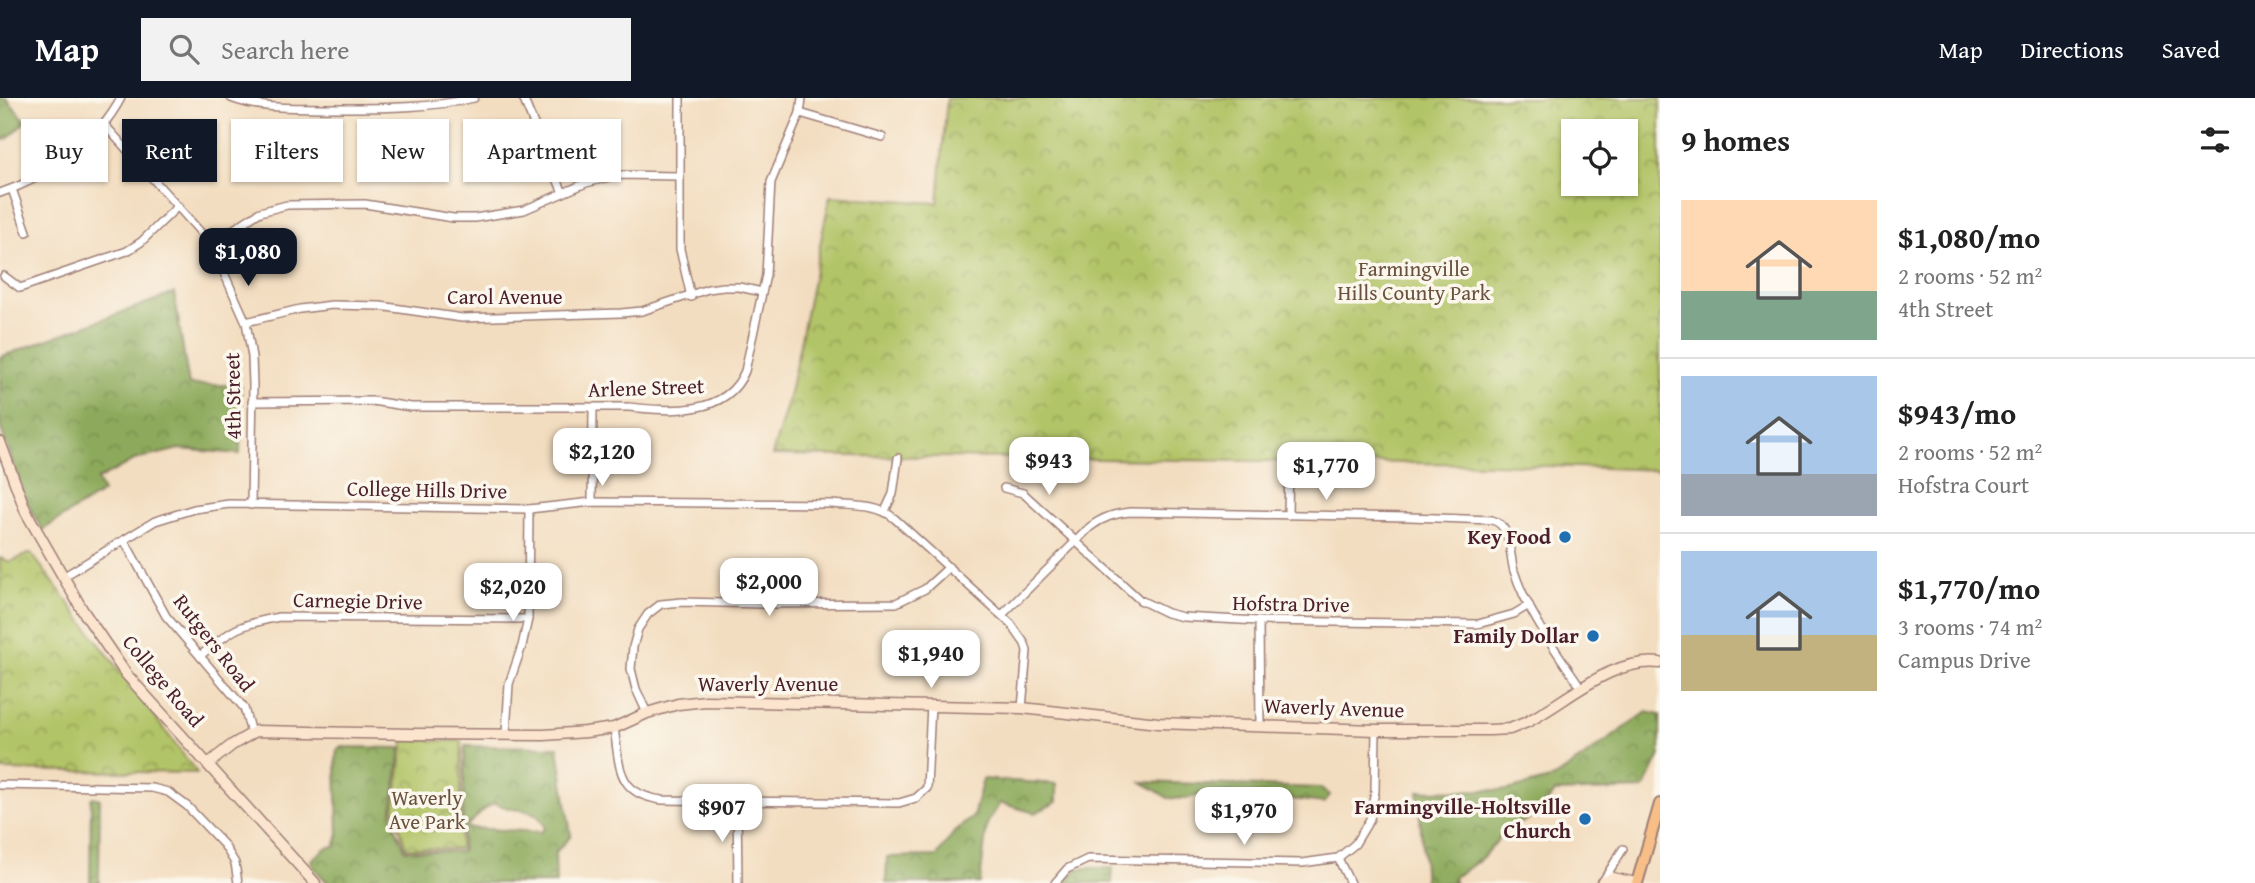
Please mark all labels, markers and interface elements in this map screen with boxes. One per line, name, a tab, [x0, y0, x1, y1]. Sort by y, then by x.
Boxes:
search box	[141, 18, 631, 81]
text: Map	[35, 25, 99, 73]
icon: search	[165, 30, 203, 68]
text: Search here	[221, 30, 349, 69]
text: Map	[1939, 32, 1983, 67]
text: Directions	[2021, 32, 2124, 67]
text: Saved	[2162, 32, 2220, 67]
text: 9 homes	[1681, 118, 1790, 162]
chip: Buy	[21, 119, 108, 182]
chip: Rent	[122, 119, 217, 182]
chip: Filters	[231, 119, 343, 182]
chip: New	[357, 119, 449, 182]
chip: Apartment	[463, 119, 621, 182]
map controls	[1561, 119, 1638, 196]
button: locate	[1561, 119, 1638, 196]
icon: filters	[2196, 121, 2234, 159]
text: $1,080/mo	[1898, 215, 2040, 259]
pin: $1,080	[191, 228, 305, 288]
icon: home	[1737, 228, 1821, 312]
text: $1,080	[215, 234, 281, 267]
park label: Farmingville Hills County Park	[1338, 253, 1491, 308]
text: 2 rooms · 52 m²	[1898, 259, 2042, 292]
street label: Carol Avenue	[447, 281, 563, 312]
text: 4th Street	[1898, 292, 1993, 325]
street label: 4th Street	[216, 352, 249, 440]
street label: Arlene Street	[587, 370, 705, 405]
text: $943/mo	[1898, 391, 2016, 435]
icon: home	[1737, 404, 1821, 488]
pin: $2,120	[545, 428, 659, 488]
text: $2,120	[569, 434, 635, 467]
text: 2 rooms · 52 m²	[1898, 435, 2042, 468]
pin: $943	[1008, 438, 1090, 497]
pin: $1,770	[1269, 442, 1383, 502]
text: $943	[1025, 443, 1073, 476]
text: $1,770	[1293, 448, 1359, 481]
text: Hofstra Court	[1898, 468, 2029, 501]
street label: College Hills Drive	[347, 473, 508, 506]
place label: Key Food	[1468, 521, 1551, 552]
marker: Key Food	[1557, 529, 1573, 545]
pin: $2,000	[712, 559, 826, 618]
pin: $2,020	[456, 564, 570, 623]
text: $2,000	[736, 564, 802, 597]
text: $1,770/mo	[1898, 566, 2040, 610]
text: $2,020	[480, 569, 546, 602]
icon: home	[1737, 579, 1821, 663]
street label: Carnegie Drive	[293, 584, 423, 617]
street label: Rutgers Road	[166, 587, 263, 699]
street label: Hofstra Drive	[1232, 587, 1350, 620]
text: 3 rooms · 74 m²	[1898, 610, 2042, 643]
place label: Family Dollar	[1453, 620, 1579, 651]
street label: College Road	[115, 628, 212, 734]
marker: Family Dollar	[1585, 628, 1601, 644]
pin: $1,940	[874, 630, 988, 690]
text: $1,940	[898, 636, 964, 669]
text: Campus Drive	[1898, 643, 2031, 676]
street label: Waverly Avenue	[698, 668, 838, 699]
street label: Waverly Avenue	[1263, 690, 1405, 725]
park label: Waverly Ave Park	[389, 782, 466, 837]
pin: $907	[681, 784, 763, 844]
pin: $1,970	[1187, 788, 1301, 847]
text: $907	[698, 790, 746, 823]
place label: Farmingville-Holtsville Church	[1355, 791, 1572, 846]
text: $1,970	[1211, 793, 1277, 826]
marker: Farmingville-Holtsville Church	[1577, 811, 1593, 827]

